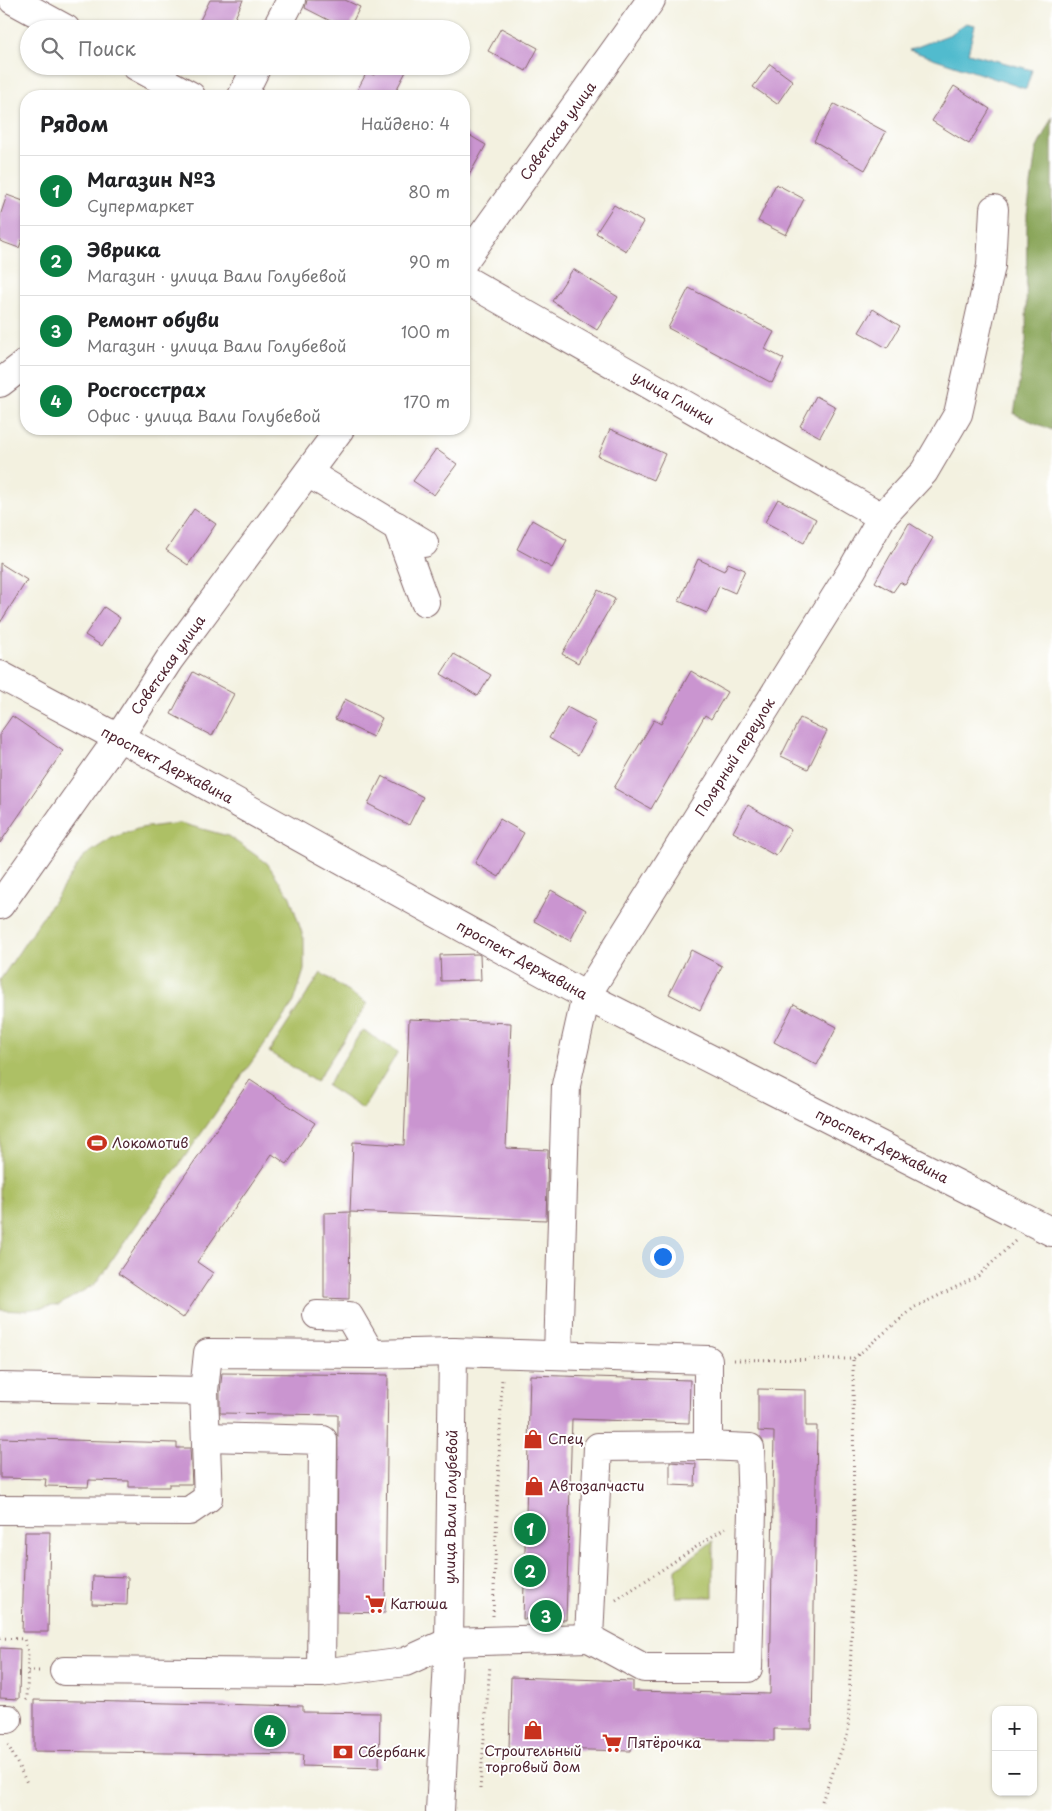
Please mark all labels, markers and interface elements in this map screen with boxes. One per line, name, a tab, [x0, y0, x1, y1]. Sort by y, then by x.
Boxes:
search box	[20, 20, 470, 75]
icon: search	[38, 34, 66, 62]
text: Поиск	[78, 34, 136, 62]
street label: Советская улица	[515, 77, 601, 184]
text: Рядом	[40, 107, 108, 139]
text: Найдено: 4	[361, 111, 450, 135]
text: Магазин №3	[87, 165, 216, 193]
text: 1	[52, 179, 60, 203]
text: 80 m	[408, 179, 450, 203]
text: Супермаркет	[87, 193, 194, 217]
text: Эврика	[87, 235, 161, 263]
text: 2	[50, 249, 62, 273]
text: 90 m	[409, 249, 450, 273]
text: Магазин · улица Вали Голубевой	[87, 263, 346, 287]
text: Ремонт обуви	[87, 305, 219, 333]
text: 3	[51, 319, 61, 343]
text: 100 m	[401, 319, 450, 343]
text: Магазин · улица Вали Голубевой	[87, 333, 346, 357]
street label: улица Глинки	[628, 366, 718, 430]
text: Росгосстрах	[87, 375, 206, 403]
text: 4	[51, 389, 61, 413]
text: 170 m	[404, 389, 450, 413]
text: Офис · улица Вали Голубевой	[87, 403, 321, 427]
street label: Советская улица	[125, 610, 210, 719]
street label: Полярный переулок	[690, 693, 780, 820]
street label: проспект Державина	[98, 721, 237, 808]
street label: проспект Державина	[453, 915, 592, 1004]
street label: проспект Державина	[812, 1103, 953, 1188]
sports icon: Локомотив	[86, 1132, 108, 1154]
place label: Локомотив	[112, 1132, 188, 1153]
your location	[650, 1244, 676, 1270]
shop icon: Спец	[522, 1428, 544, 1450]
place label: Спец	[548, 1428, 583, 1449]
street label: улица Вали Голубевой	[439, 1430, 462, 1584]
shop icon: Автозапчасти	[523, 1475, 545, 1497]
place label: Автозапчасти	[549, 1475, 644, 1496]
pin: 1	[514, 1510, 546, 1548]
pin: 2	[514, 1552, 546, 1590]
supermarket icon: Катюша	[364, 1593, 386, 1615]
place label: Катюша	[390, 1593, 448, 1614]
pin: 3	[530, 1597, 562, 1635]
map controls	[992, 1706, 1037, 1796]
button: +	[992, 1706, 1037, 1751]
pin: 4	[254, 1712, 286, 1750]
shop icon: Строительный торговый дом	[522, 1719, 544, 1741]
supermarket icon: Пятёрочка	[601, 1732, 623, 1754]
place label: Пятёрочка	[627, 1732, 701, 1753]
place label: Строительный торговый дом	[484, 1740, 582, 1777]
bank icon: Сбербанк	[332, 1741, 354, 1763]
place label: Сбербанк	[358, 1741, 426, 1762]
button: −	[992, 1751, 1037, 1796]

